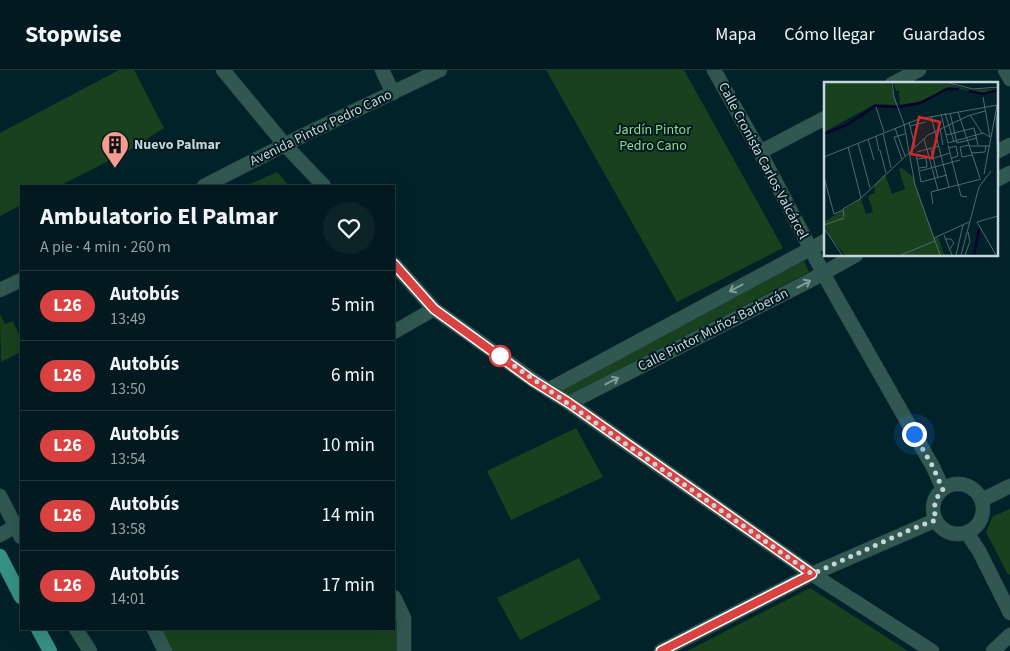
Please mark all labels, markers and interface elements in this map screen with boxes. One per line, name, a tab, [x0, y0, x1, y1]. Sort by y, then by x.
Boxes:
text: Stopwise	[25, 17, 122, 52]
text: Mapa	[715, 22, 756, 47]
text: Cómo llegar	[784, 22, 875, 47]
text: Guardados	[903, 22, 985, 47]
street label: Calle Cronista Carlos Valcárcel	[713, 79, 813, 243]
inset map	[824, 82, 998, 256]
street label: Avenida Pintor Pedro Cano	[246, 85, 396, 171]
park label: Jardín Pintor Pedro Cano	[615, 120, 691, 156]
building icon: Nuevo Palmar	[100, 130, 130, 169]
place label: Nuevo Palmar	[134, 135, 221, 155]
text: Ambulatorio El Palmar	[40, 199, 278, 234]
button: heart	[323, 202, 375, 254]
text: A pie · 4 min · 260 m	[40, 236, 171, 258]
one-way arrow	[796, 279, 811, 288]
text: Autobús	[110, 281, 179, 308]
street label: Calle Pintor Muñoz Barberán	[634, 283, 792, 377]
one-way arrow	[729, 283, 744, 293]
text: 5 min	[331, 292, 375, 319]
text: L26	[53, 293, 82, 318]
text: 13:49	[110, 308, 146, 330]
unlabelled marker	[489, 345, 511, 367]
text: Autobús	[110, 351, 179, 378]
text: 6 min	[331, 362, 375, 389]
text: L26	[53, 363, 82, 388]
one-way arrow	[605, 376, 620, 386]
text: 13:50	[110, 378, 146, 400]
text: Autobús	[110, 421, 179, 448]
your location	[902, 422, 927, 447]
text: 10 min	[321, 432, 375, 459]
text: L26	[53, 433, 82, 458]
text: 13:54	[110, 448, 146, 470]
text: Autobús	[110, 491, 179, 518]
text: 14 min	[321, 502, 375, 529]
text: L26	[53, 503, 82, 528]
text: 13:58	[110, 518, 146, 540]
text: Autobús	[110, 561, 179, 588]
text: 17 min	[321, 572, 375, 599]
text: L26	[53, 573, 82, 598]
text: 14:01	[110, 588, 146, 610]

